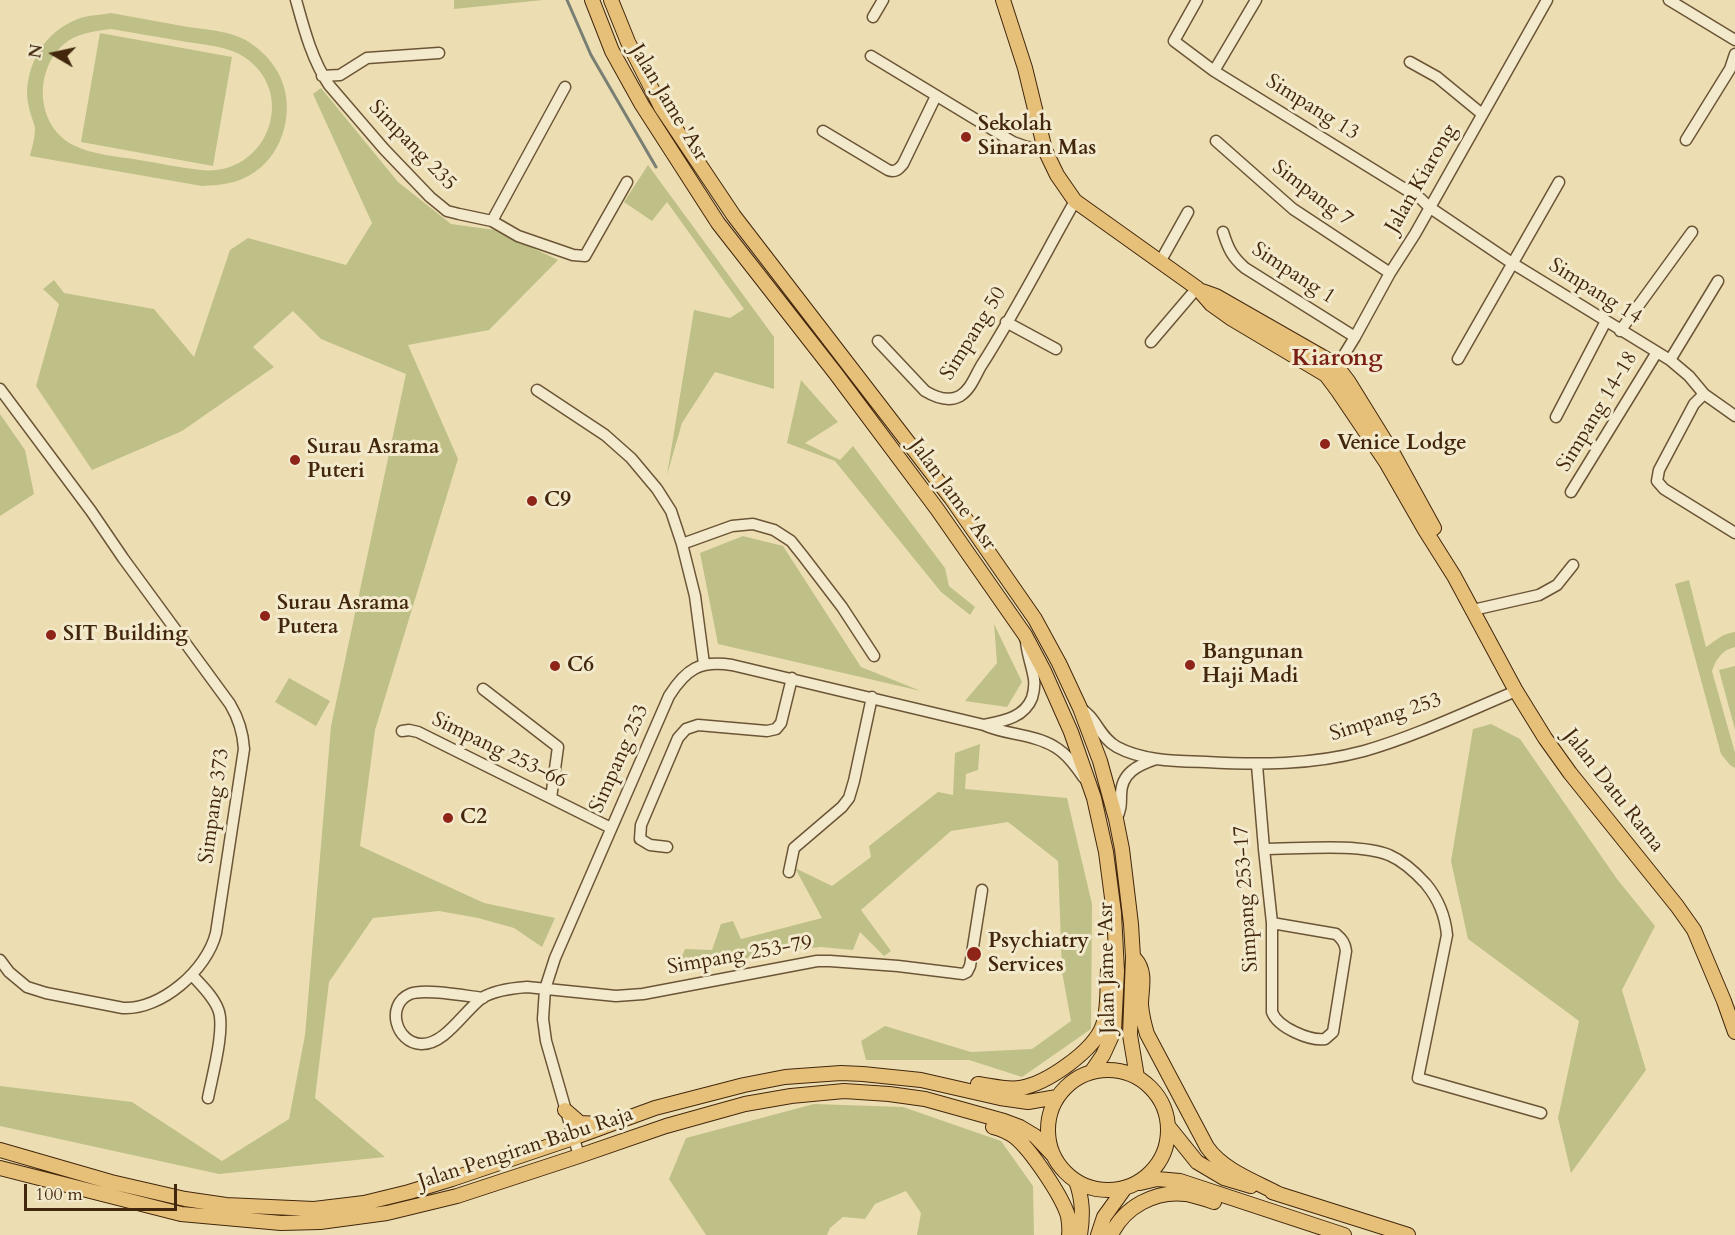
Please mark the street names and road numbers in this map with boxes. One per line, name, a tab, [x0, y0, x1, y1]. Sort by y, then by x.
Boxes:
street label: Jalan Jame 'Asr	[623, 40, 713, 166]
street label: Simpang 13	[1261, 69, 1363, 147]
street label: Simpang 235	[363, 96, 461, 196]
street label: Jalan Kiarong	[1381, 120, 1463, 238]
street label: Simpang 7	[1267, 155, 1357, 233]
street label: Simpang 1	[1246, 238, 1340, 310]
street label: Simpang 14	[1544, 253, 1646, 331]
street label: Simpang 50	[935, 283, 1013, 385]
street label: Simpang 14-18	[1552, 347, 1644, 477]
street label: Jalan Jame 'Asr	[903, 434, 1001, 556]
street label: Simpang 253	[1327, 688, 1445, 748]
street label: Simpang 253	[585, 701, 655, 817]
street label: Simpang 253-66	[427, 707, 571, 795]
street label: Jalan Datu Ratna	[1557, 724, 1669, 858]
street label: Simpang 373	[194, 747, 236, 865]
street label: Simpang 253-17	[1229, 825, 1265, 973]
street label: Jalan Jame 'Asr	[1094, 902, 1122, 1034]
street label: Simpang 253-79	[665, 931, 815, 981]
street label: Jalan Pengiran Babu Raja	[415, 1102, 637, 1196]

